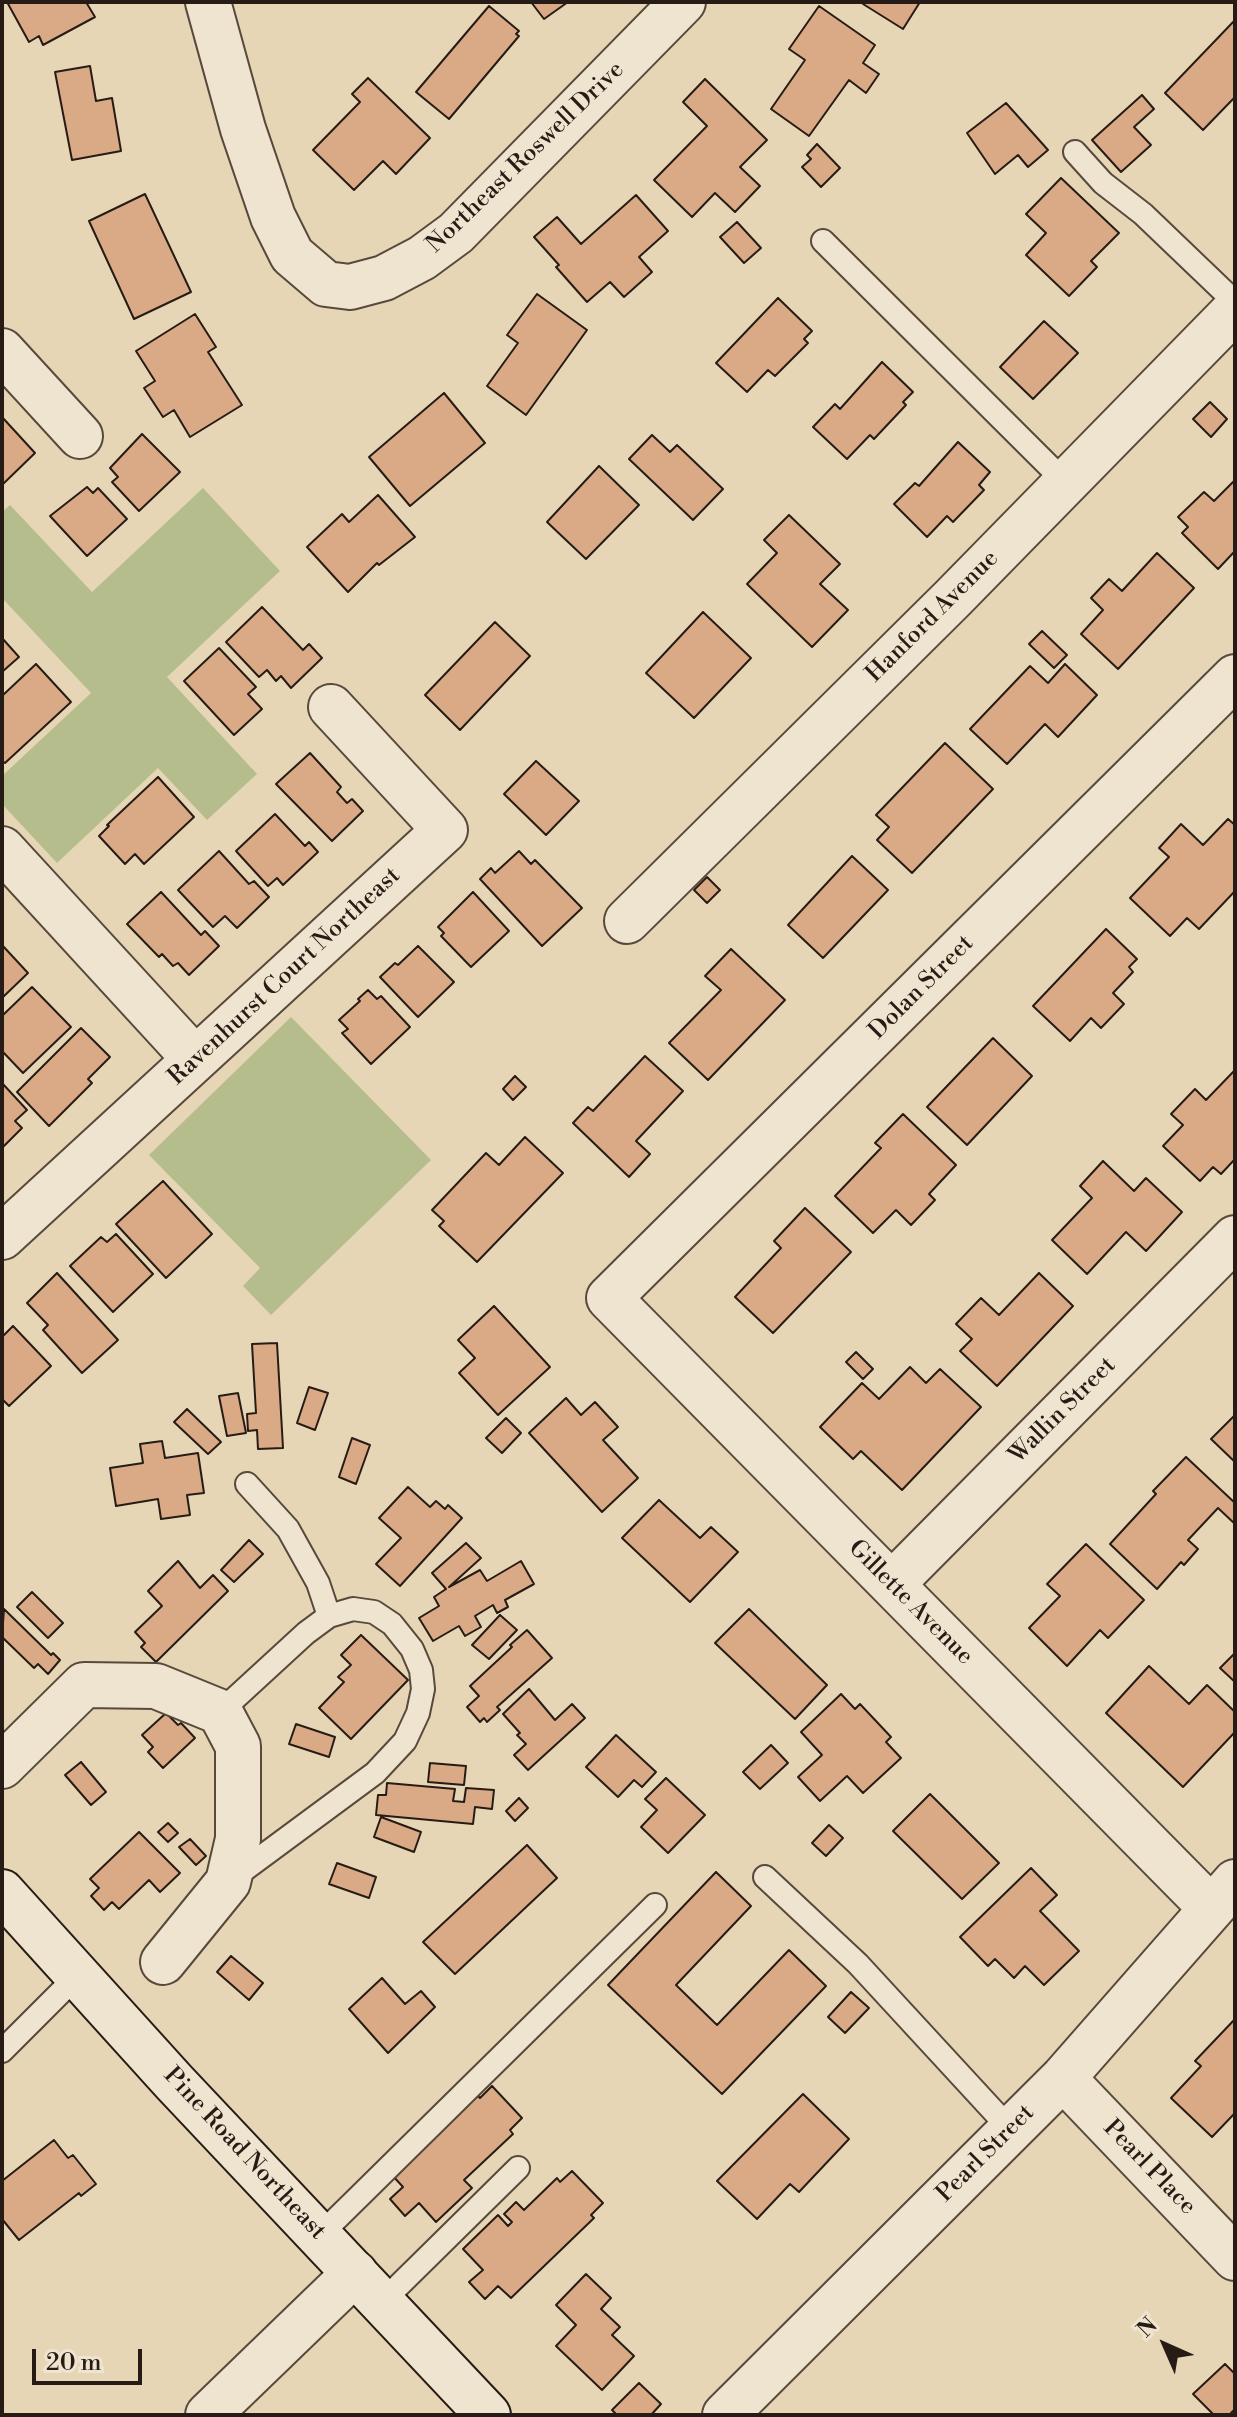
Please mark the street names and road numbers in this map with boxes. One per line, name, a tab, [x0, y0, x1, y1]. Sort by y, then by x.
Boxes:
street label: Northeast Roswell Drive	[421, 56, 631, 260]
street label: Hanford Avenue	[861, 545, 1005, 689]
street label: Ravenhurst Court Northeast	[163, 862, 407, 1092]
street label: Dolan Street	[864, 930, 980, 1046]
street label: Wallin Street	[1004, 1352, 1122, 1470]
street label: Gillette Avenue	[842, 1535, 978, 1671]
street label: Pine Road Northeast	[157, 2062, 331, 2246]
street label: Pearl Street	[931, 2099, 1041, 2209]
street label: Pearl Place	[1097, 2114, 1201, 2222]

